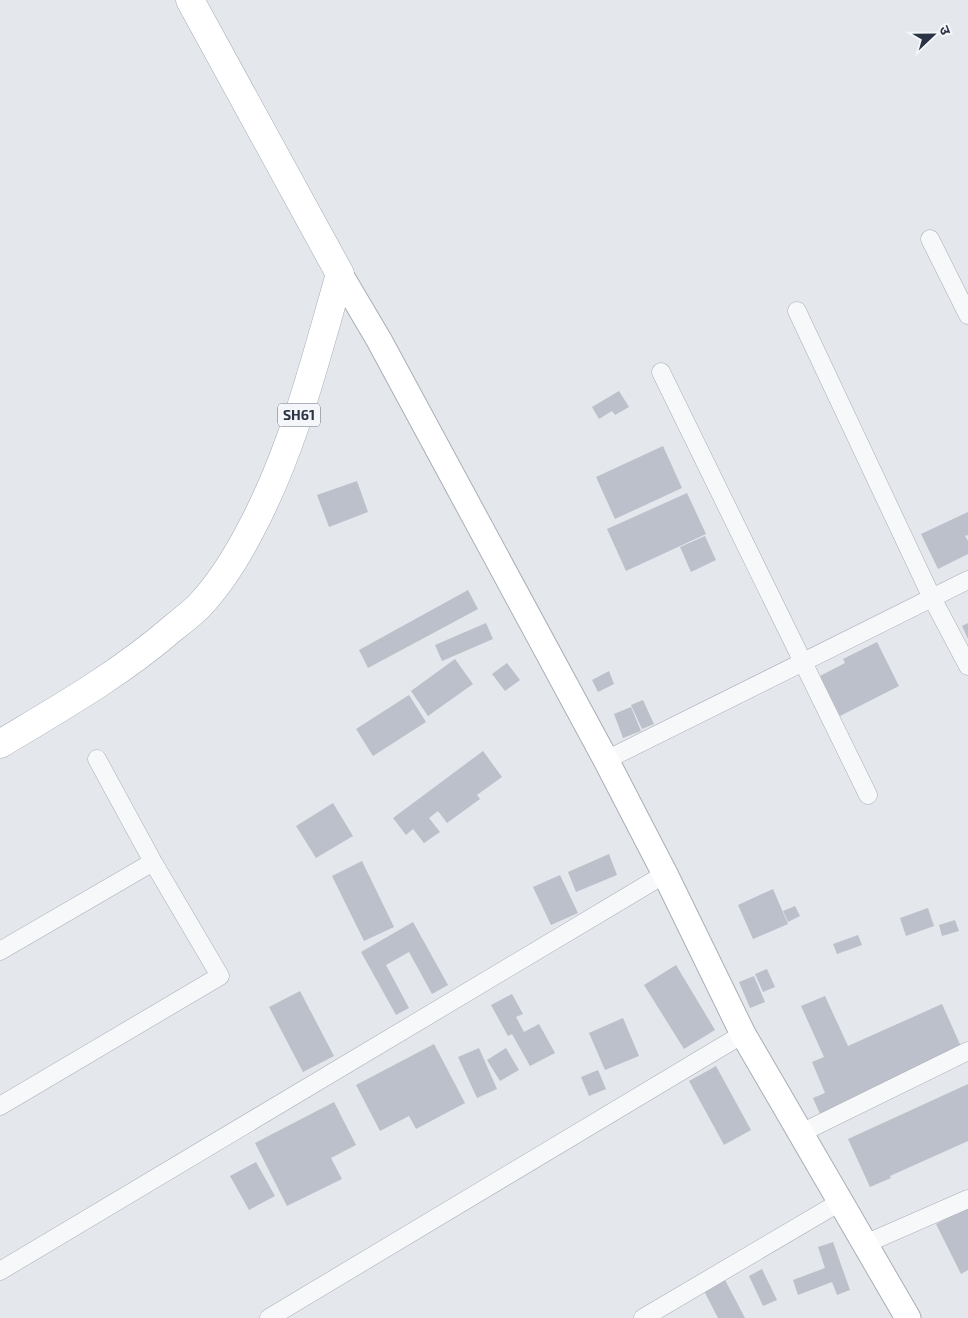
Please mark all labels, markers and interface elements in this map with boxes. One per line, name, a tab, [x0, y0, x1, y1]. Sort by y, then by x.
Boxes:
north arrow	[908, 10, 958, 60]
text: उ	[936, 23, 955, 38]
road number: SH61	[278, 404, 320, 426]

